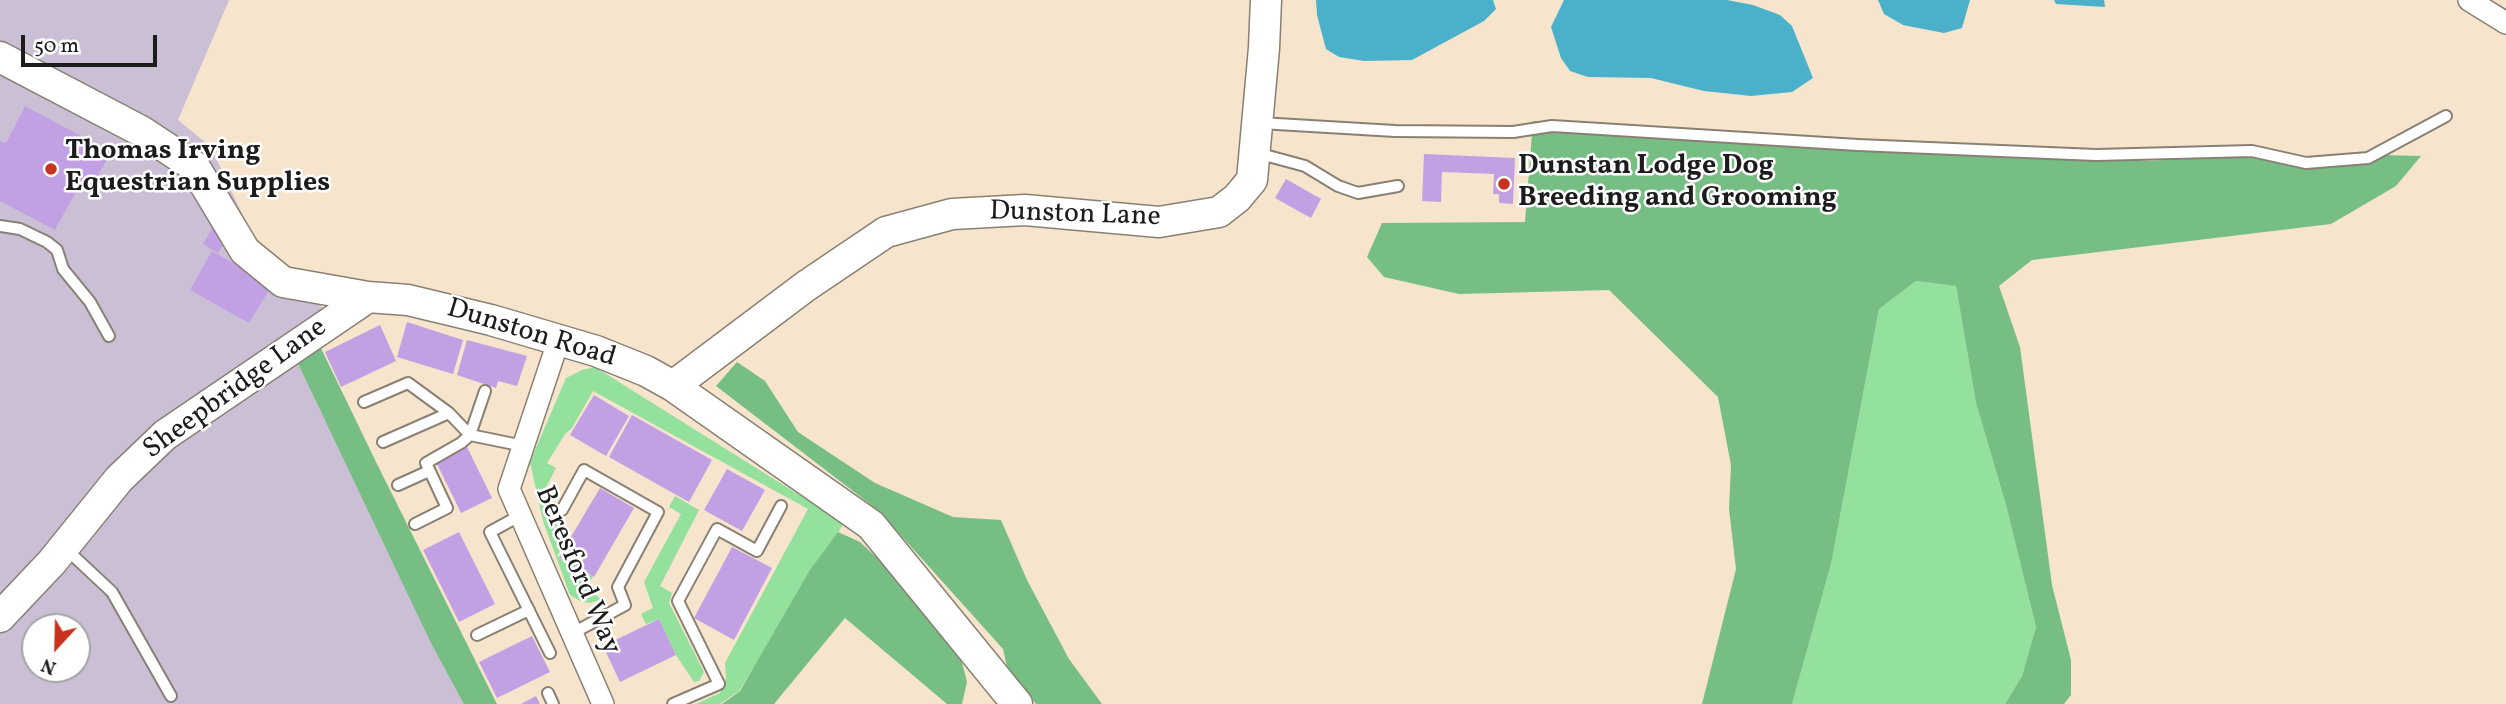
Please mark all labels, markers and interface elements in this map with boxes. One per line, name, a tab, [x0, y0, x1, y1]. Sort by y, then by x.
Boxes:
scale bar	[24, 21, 161, 65]
text: 50 m	[34, 32, 79, 61]
place label: Thomas Irving Equestrian Supplies	[65, 136, 330, 202]
place label: Dunstan Lodge Dog Breeding and Grooming	[1518, 151, 1837, 217]
marker: Thomas Irving Equestrian Supplies	[43, 161, 59, 177]
marker: Dunstan Lodge Dog Breeding and Grooming	[1496, 176, 1512, 192]
street label: Dunston Lane	[989, 196, 1161, 236]
street label: Dunston Road	[442, 293, 620, 377]
street label: Sheepbridge Lane	[138, 312, 334, 468]
street label: Beresford Way	[525, 482, 627, 660]
north arrow	[21, 613, 91, 683]
text: N	[38, 651, 60, 680]

